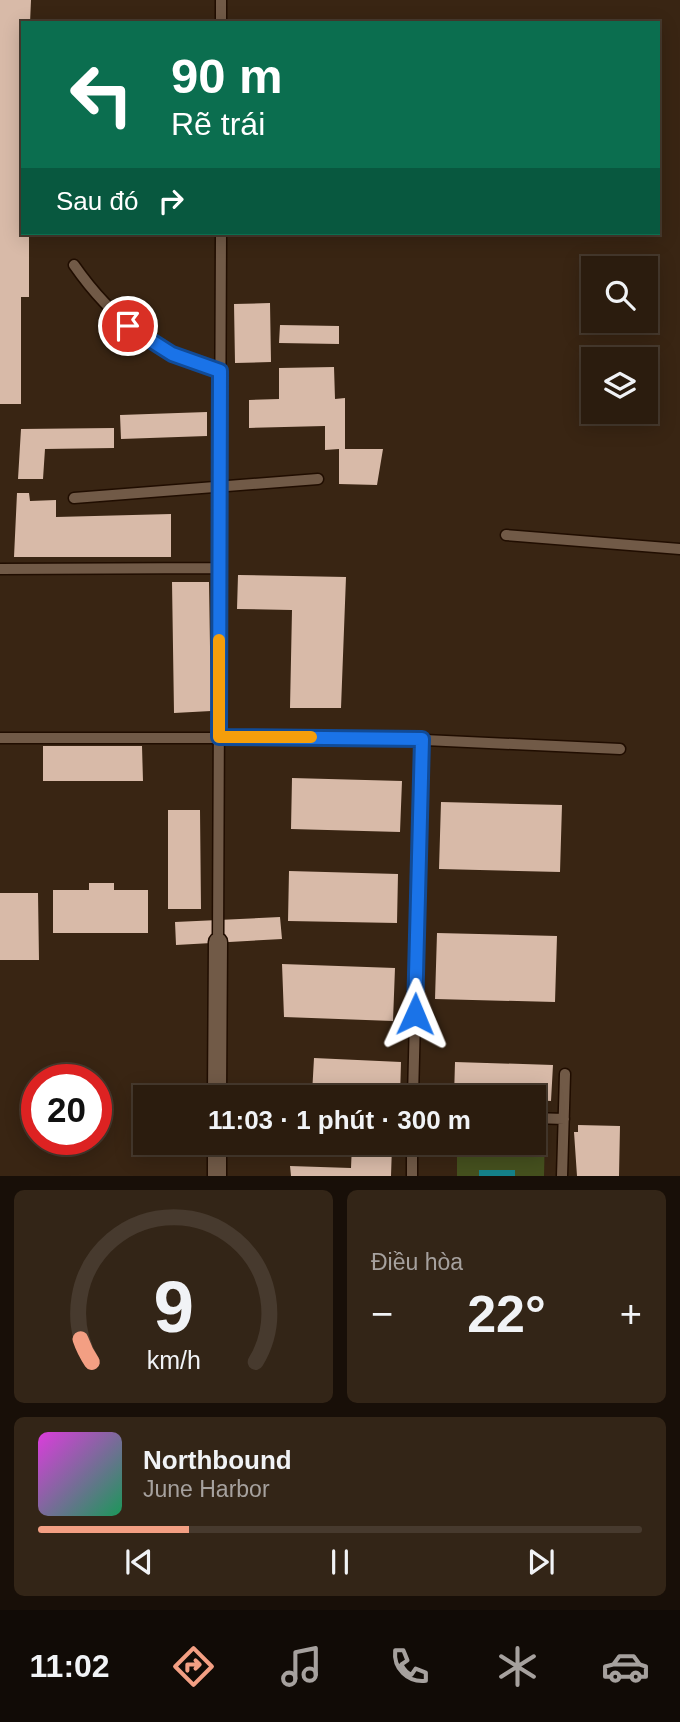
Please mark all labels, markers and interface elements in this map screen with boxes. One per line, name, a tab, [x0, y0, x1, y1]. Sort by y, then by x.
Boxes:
icon: left	[56, 49, 147, 140]
text: 90 m	[171, 49, 283, 103]
text: Rẽ trái	[171, 106, 265, 142]
icon: right	[152, 182, 190, 220]
text: Sau đó	[56, 186, 138, 216]
map controls	[581, 256, 658, 424]
button: search	[581, 256, 658, 333]
pin	[98, 296, 158, 356]
icon: arrive	[109, 307, 147, 345]
button: layers	[581, 347, 658, 424]
position arrow	[378, 977, 452, 1051]
speed limit sign: 20	[21, 1064, 112, 1155]
text: 11:03 · 1 phút · 300 m	[208, 1105, 471, 1135]
text: Điều hòa	[371, 1249, 463, 1275]
text: 9	[153, 1267, 194, 1348]
text: 22°	[467, 1285, 546, 1343]
text: −	[371, 1293, 393, 1335]
text: +	[620, 1293, 642, 1335]
text: km/h	[146, 1346, 201, 1374]
text: Northbound	[143, 1445, 292, 1475]
text: June Harbor	[143, 1476, 270, 1502]
icon: previous	[120, 1543, 158, 1581]
icon: pause	[321, 1543, 359, 1581]
icon: next	[522, 1543, 560, 1581]
icon: directions	[169, 1642, 218, 1691]
icon: music	[277, 1642, 326, 1691]
icon: phone	[385, 1642, 434, 1691]
icon: climate	[493, 1642, 542, 1691]
icon: car	[601, 1642, 650, 1691]
text: 11:02	[30, 1648, 110, 1684]

